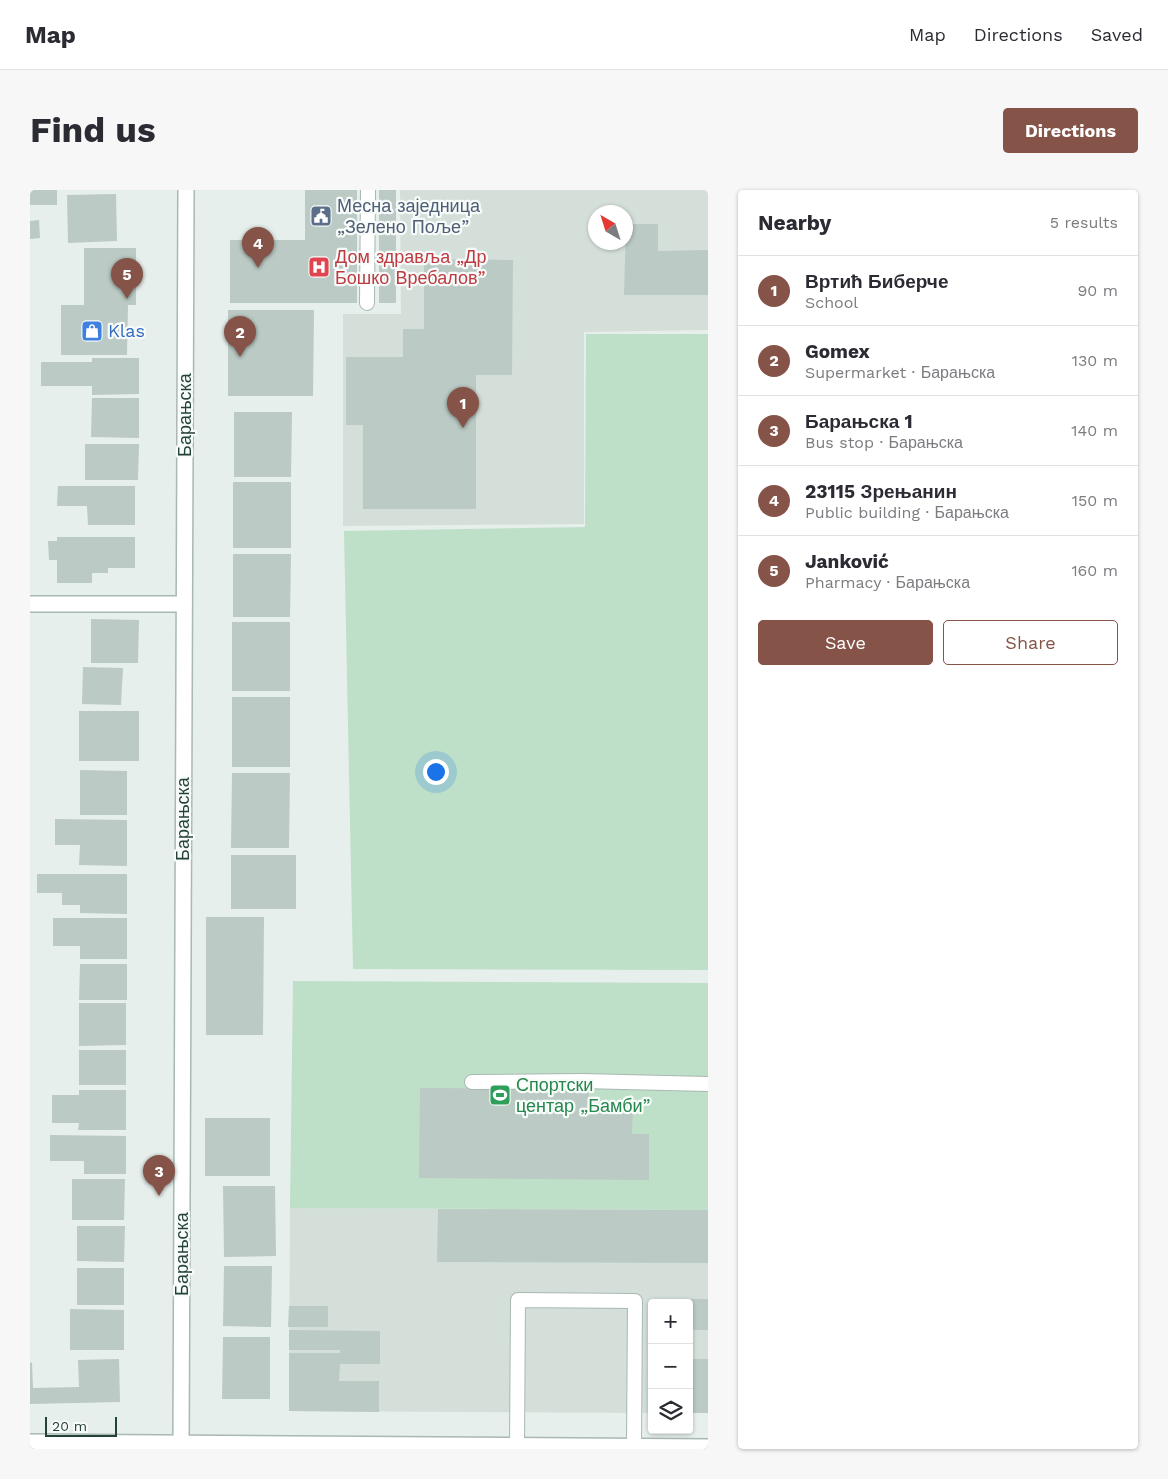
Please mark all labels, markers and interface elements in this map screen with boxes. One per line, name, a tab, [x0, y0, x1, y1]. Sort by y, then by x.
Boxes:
text: Map	[25, 21, 76, 49]
text: Map	[909, 24, 946, 45]
text: Directions	[974, 24, 1063, 45]
text: Saved	[1091, 24, 1143, 45]
button: Directions	[1003, 108, 1138, 153]
text: Find us	[30, 109, 156, 151]
place label: Месна заједница „Зелено Поље”	[337, 195, 481, 237]
public building icon: Месна заједница „Зелено Поље”	[309, 204, 333, 228]
north arrow	[588, 205, 633, 250]
text: Nearby	[758, 210, 831, 235]
text: 5 results	[1050, 213, 1118, 232]
pin: 4	[242, 227, 274, 268]
place label: Дом здравља „Др Бошко Вребалов”	[335, 246, 487, 288]
hospital icon: Дом здравља „Др Бошко Вребалов”	[307, 255, 331, 279]
pin: 5	[111, 258, 143, 299]
text: Вртић Биберче	[805, 270, 948, 293]
text: 1	[771, 281, 777, 300]
text: 90 m	[1077, 281, 1118, 300]
text: School	[805, 293, 858, 312]
pin: 2	[224, 316, 256, 357]
shop icon: Klas	[80, 319, 104, 343]
place label: Klas	[108, 320, 145, 341]
text: Gomex	[805, 340, 870, 363]
text: 2	[769, 351, 779, 370]
text: 130 m	[1072, 351, 1118, 370]
text: Supermarket · Барањска	[805, 363, 995, 382]
street label: Барањска	[174, 372, 195, 457]
pin: 1	[447, 387, 479, 428]
text: Барањска 1	[805, 410, 913, 433]
text: 3	[769, 421, 779, 440]
text: 140 m	[1071, 421, 1118, 440]
text: Bus stop · Барањска	[805, 433, 963, 452]
text: 23115 Зрењанин	[805, 480, 957, 503]
text: 4	[769, 491, 779, 510]
text: 150 m	[1072, 491, 1118, 510]
text: Public building · Барањска	[805, 503, 1009, 522]
text: Janković	[805, 550, 889, 573]
text: 5	[769, 561, 779, 580]
text: 160 m	[1071, 561, 1118, 580]
text: Pharmacy · Барањска	[805, 573, 970, 592]
button: Save	[758, 620, 933, 665]
button: Share	[943, 620, 1118, 665]
your location	[423, 759, 449, 785]
street label: Барањска	[172, 776, 193, 861]
place label: Спортски центар „Бамби”	[516, 1074, 651, 1116]
sports icon: Спортски центар „Бамби”	[488, 1083, 512, 1107]
pin: 3	[143, 1155, 175, 1196]
street label: Барањска	[171, 1211, 192, 1296]
map controls	[648, 1299, 693, 1434]
button: +	[648, 1299, 693, 1344]
button: −	[648, 1344, 693, 1389]
button: layers	[648, 1389, 693, 1434]
scale bar	[45, 1414, 118, 1437]
text: 20 m	[52, 1418, 87, 1434]

